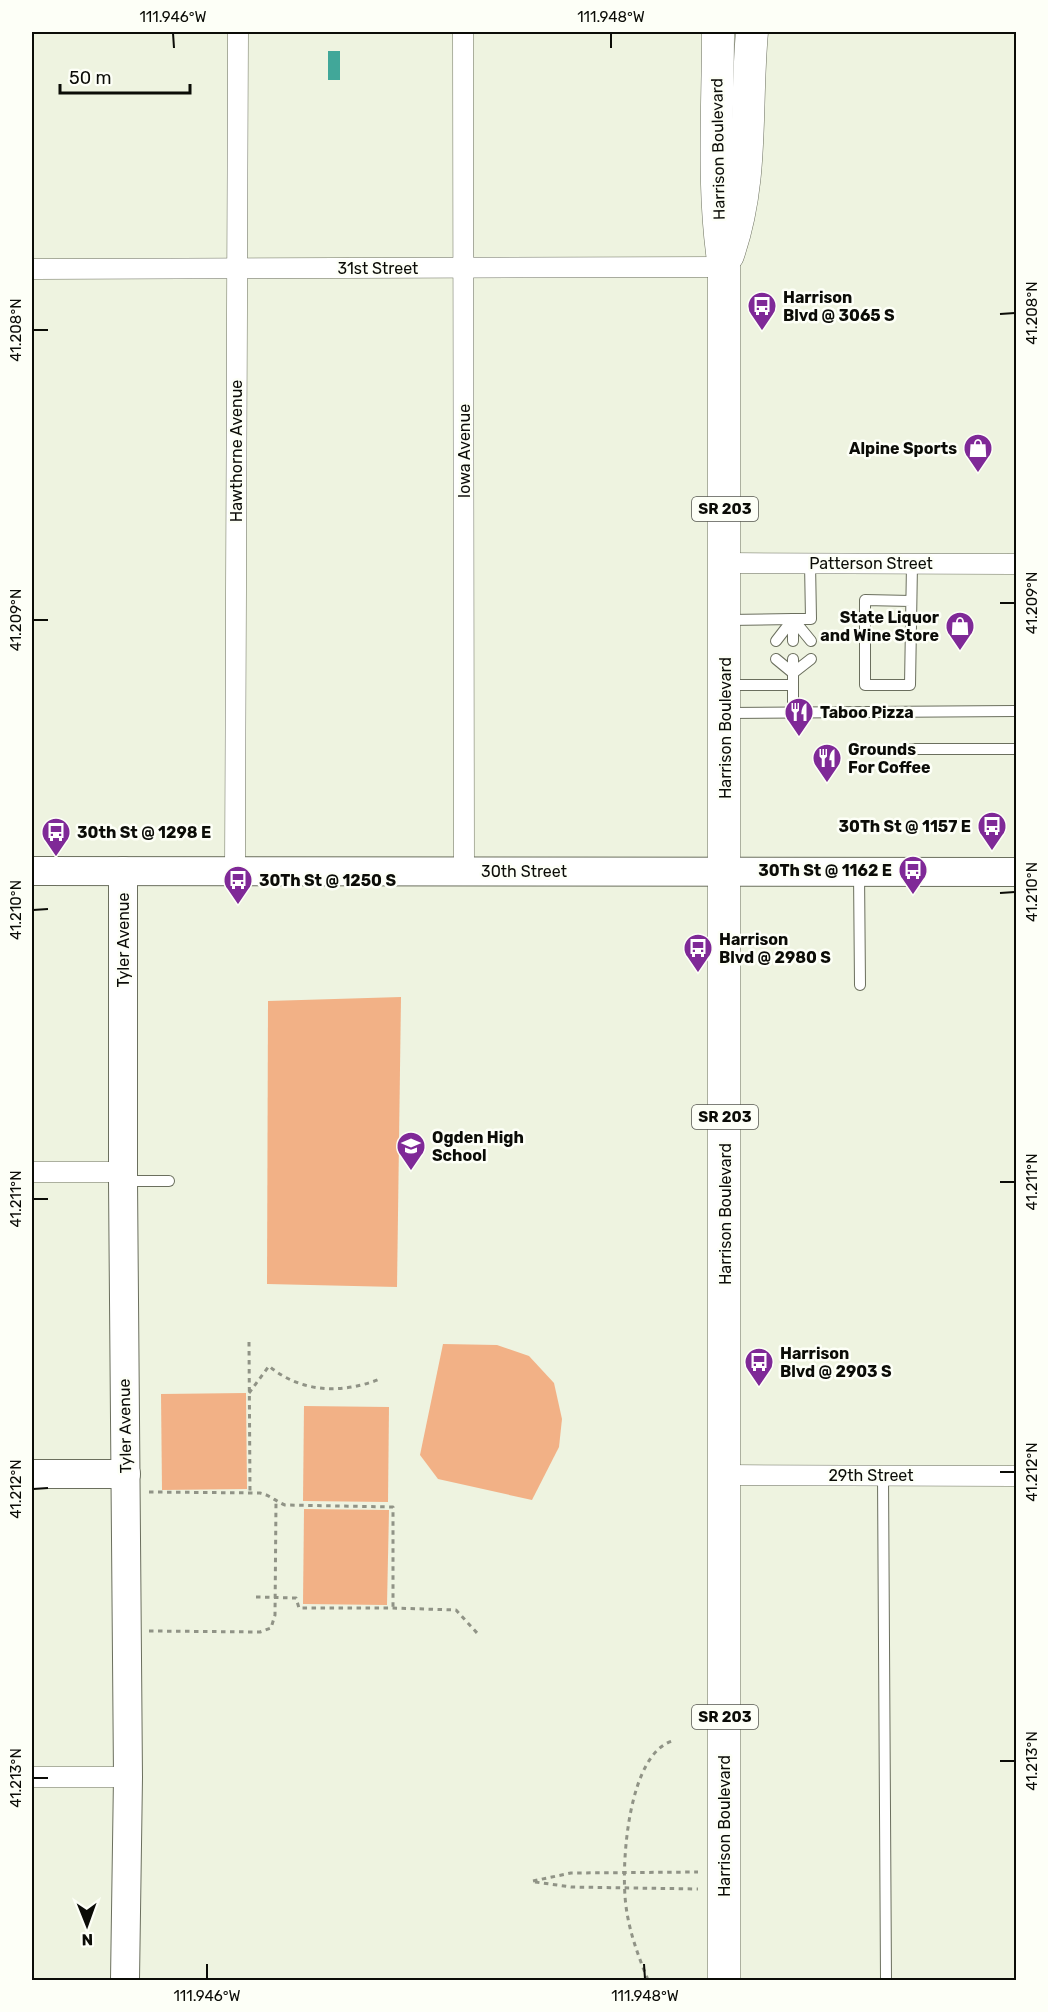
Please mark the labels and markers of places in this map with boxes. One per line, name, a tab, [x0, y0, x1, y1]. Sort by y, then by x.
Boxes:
place label: Harrison Blvd @ 3065 S	[783, 288, 895, 325]
bus stop icon: Harrison Blvd @ 3065 S	[746, 290, 778, 332]
shop icon: Alpine Sports	[962, 432, 994, 474]
place label: Alpine Sports	[849, 439, 957, 458]
place label: State Liquor and Wine Store	[820, 608, 940, 645]
shop icon: State Liquor and Wine Store	[944, 610, 976, 652]
restaurant icon: Taboo Pizza	[783, 696, 815, 738]
place label: Taboo Pizza	[820, 703, 914, 722]
place label: Grounds For Coffee	[848, 740, 931, 777]
restaurant icon: Grounds For Coffee	[811, 742, 843, 784]
bus stop icon: 30Th St @ 1157 E	[976, 810, 1008, 852]
bus stop icon: 30th St @ 1298 E	[40, 816, 72, 858]
place label: 30Th St @ 1157 E	[839, 817, 971, 836]
place label: 30th St @ 1298 E	[77, 823, 211, 842]
bus stop icon: 30Th St @ 1162 E	[897, 854, 929, 896]
place label: 30Th St @ 1162 E	[758, 861, 892, 880]
bus stop icon: 30Th St @ 1250 S	[222, 864, 254, 906]
place label: 30Th St @ 1250 S	[259, 871, 396, 890]
place label: Harrison Blvd @ 2980 S	[719, 930, 831, 967]
bus stop icon: Harrison Blvd @ 2980 S	[682, 932, 714, 974]
place label: Ogden High School	[432, 1128, 524, 1165]
school or university icon: Ogden High School	[395, 1130, 427, 1172]
place label: Harrison Blvd @ 2903 S	[780, 1344, 892, 1381]
bus stop icon: Harrison Blvd @ 2903 S	[743, 1346, 775, 1388]

